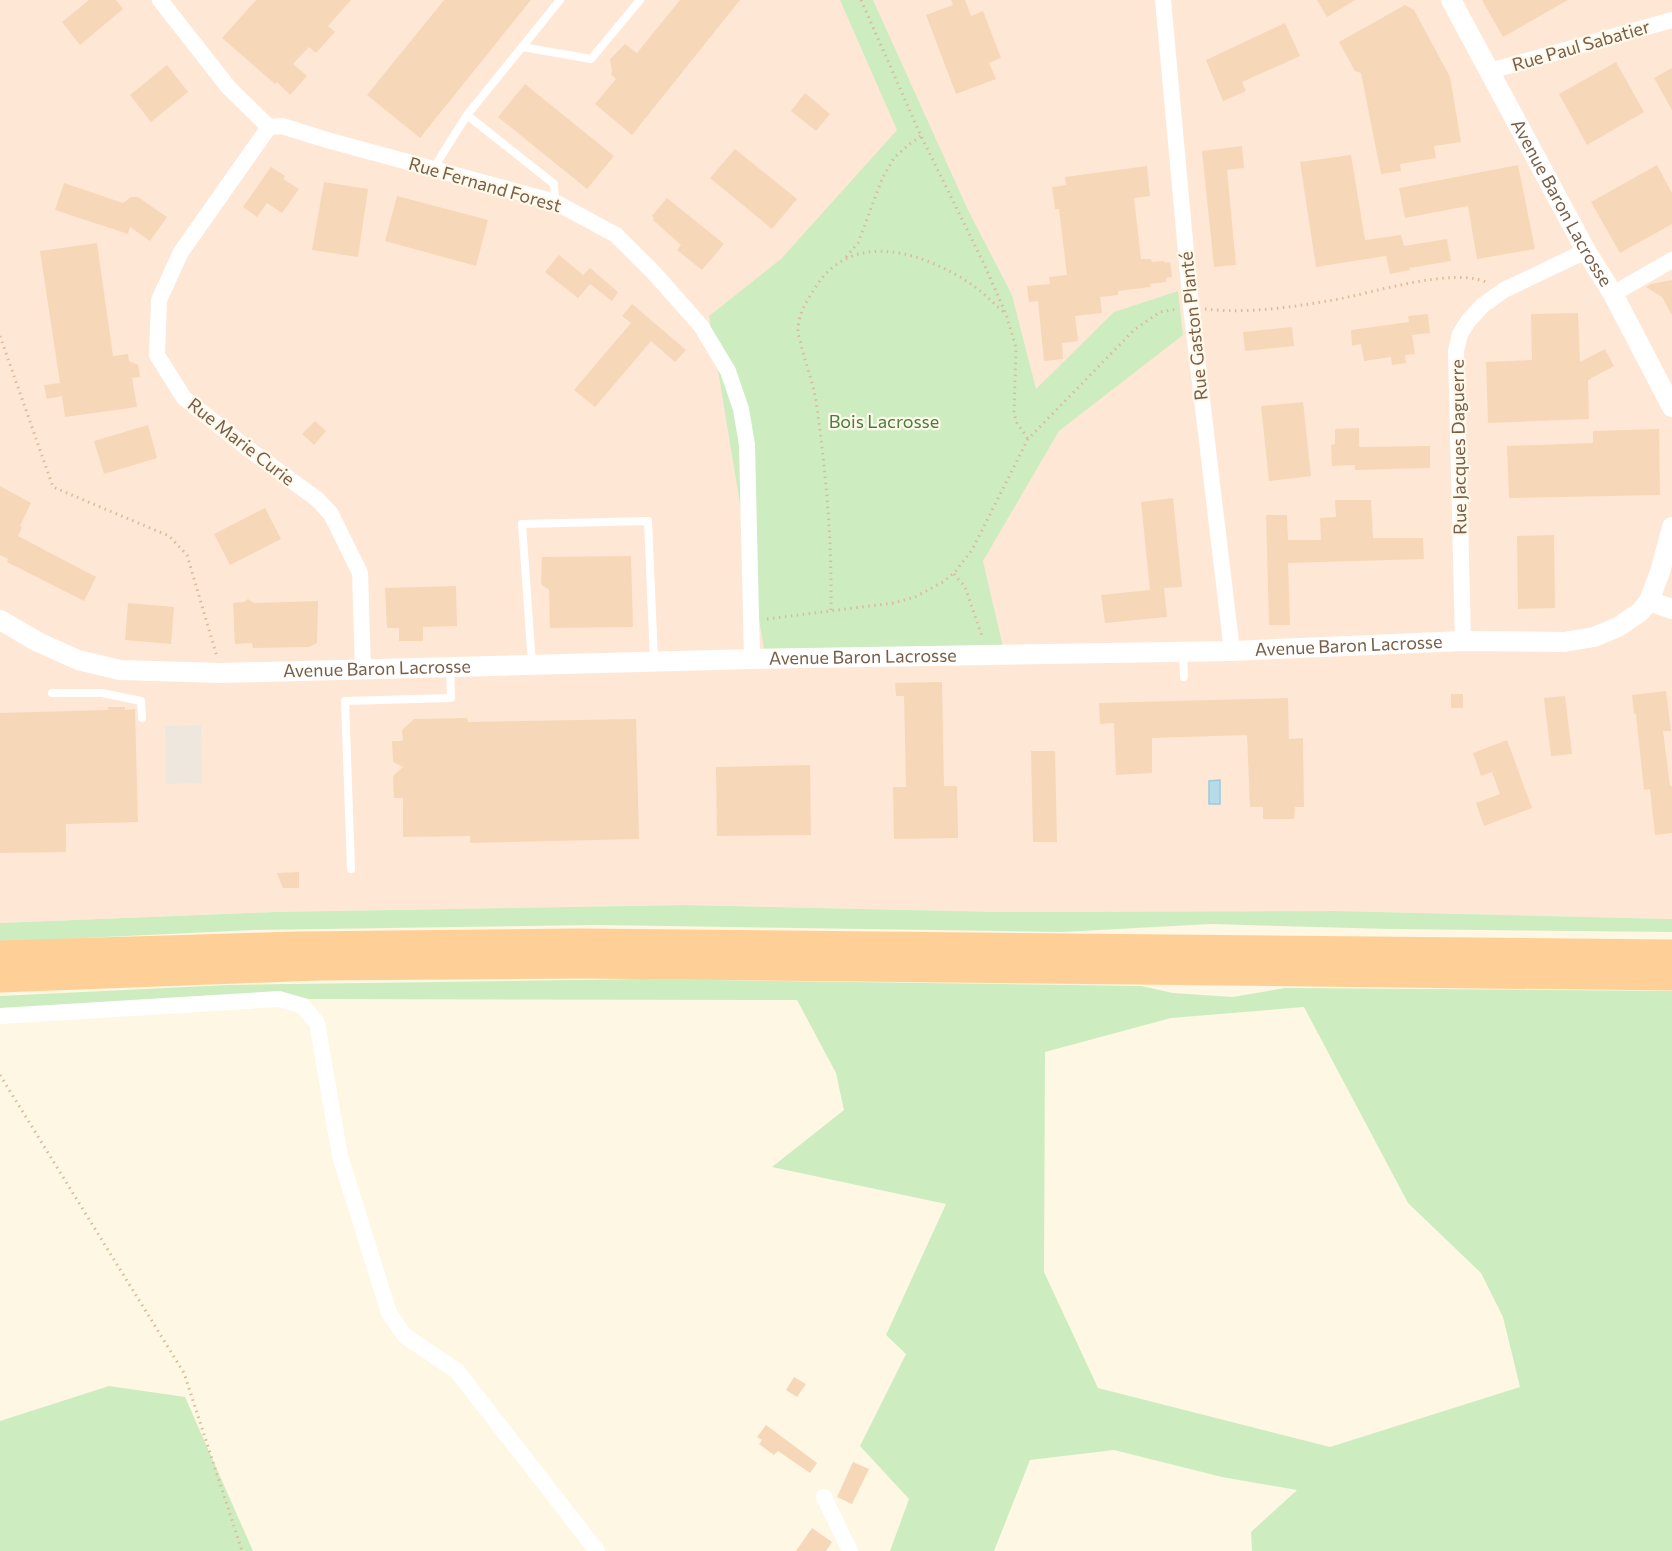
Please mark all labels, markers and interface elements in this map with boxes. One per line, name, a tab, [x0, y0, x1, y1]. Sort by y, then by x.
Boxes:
street label: Rue Paul Sabatier	[1509, 15, 1652, 75]
street label: Avenue Baron Lacrosse	[1507, 115, 1617, 290]
street label: Rue Fernand Forest	[406, 152, 564, 216]
street label: Rue Gaston Planté	[1174, 250, 1212, 402]
street label: Rue Jacques Daguerre	[1445, 359, 1471, 535]
street label: Rue Marie Curie	[184, 393, 300, 490]
park label: Bois Lacrosse	[829, 410, 939, 432]
street label: Avenue Baron Lacrosse	[1254, 630, 1443, 660]
street label: Avenue Baron Lacrosse	[769, 644, 957, 669]
street label: Avenue Baron Lacrosse	[283, 654, 471, 681]

